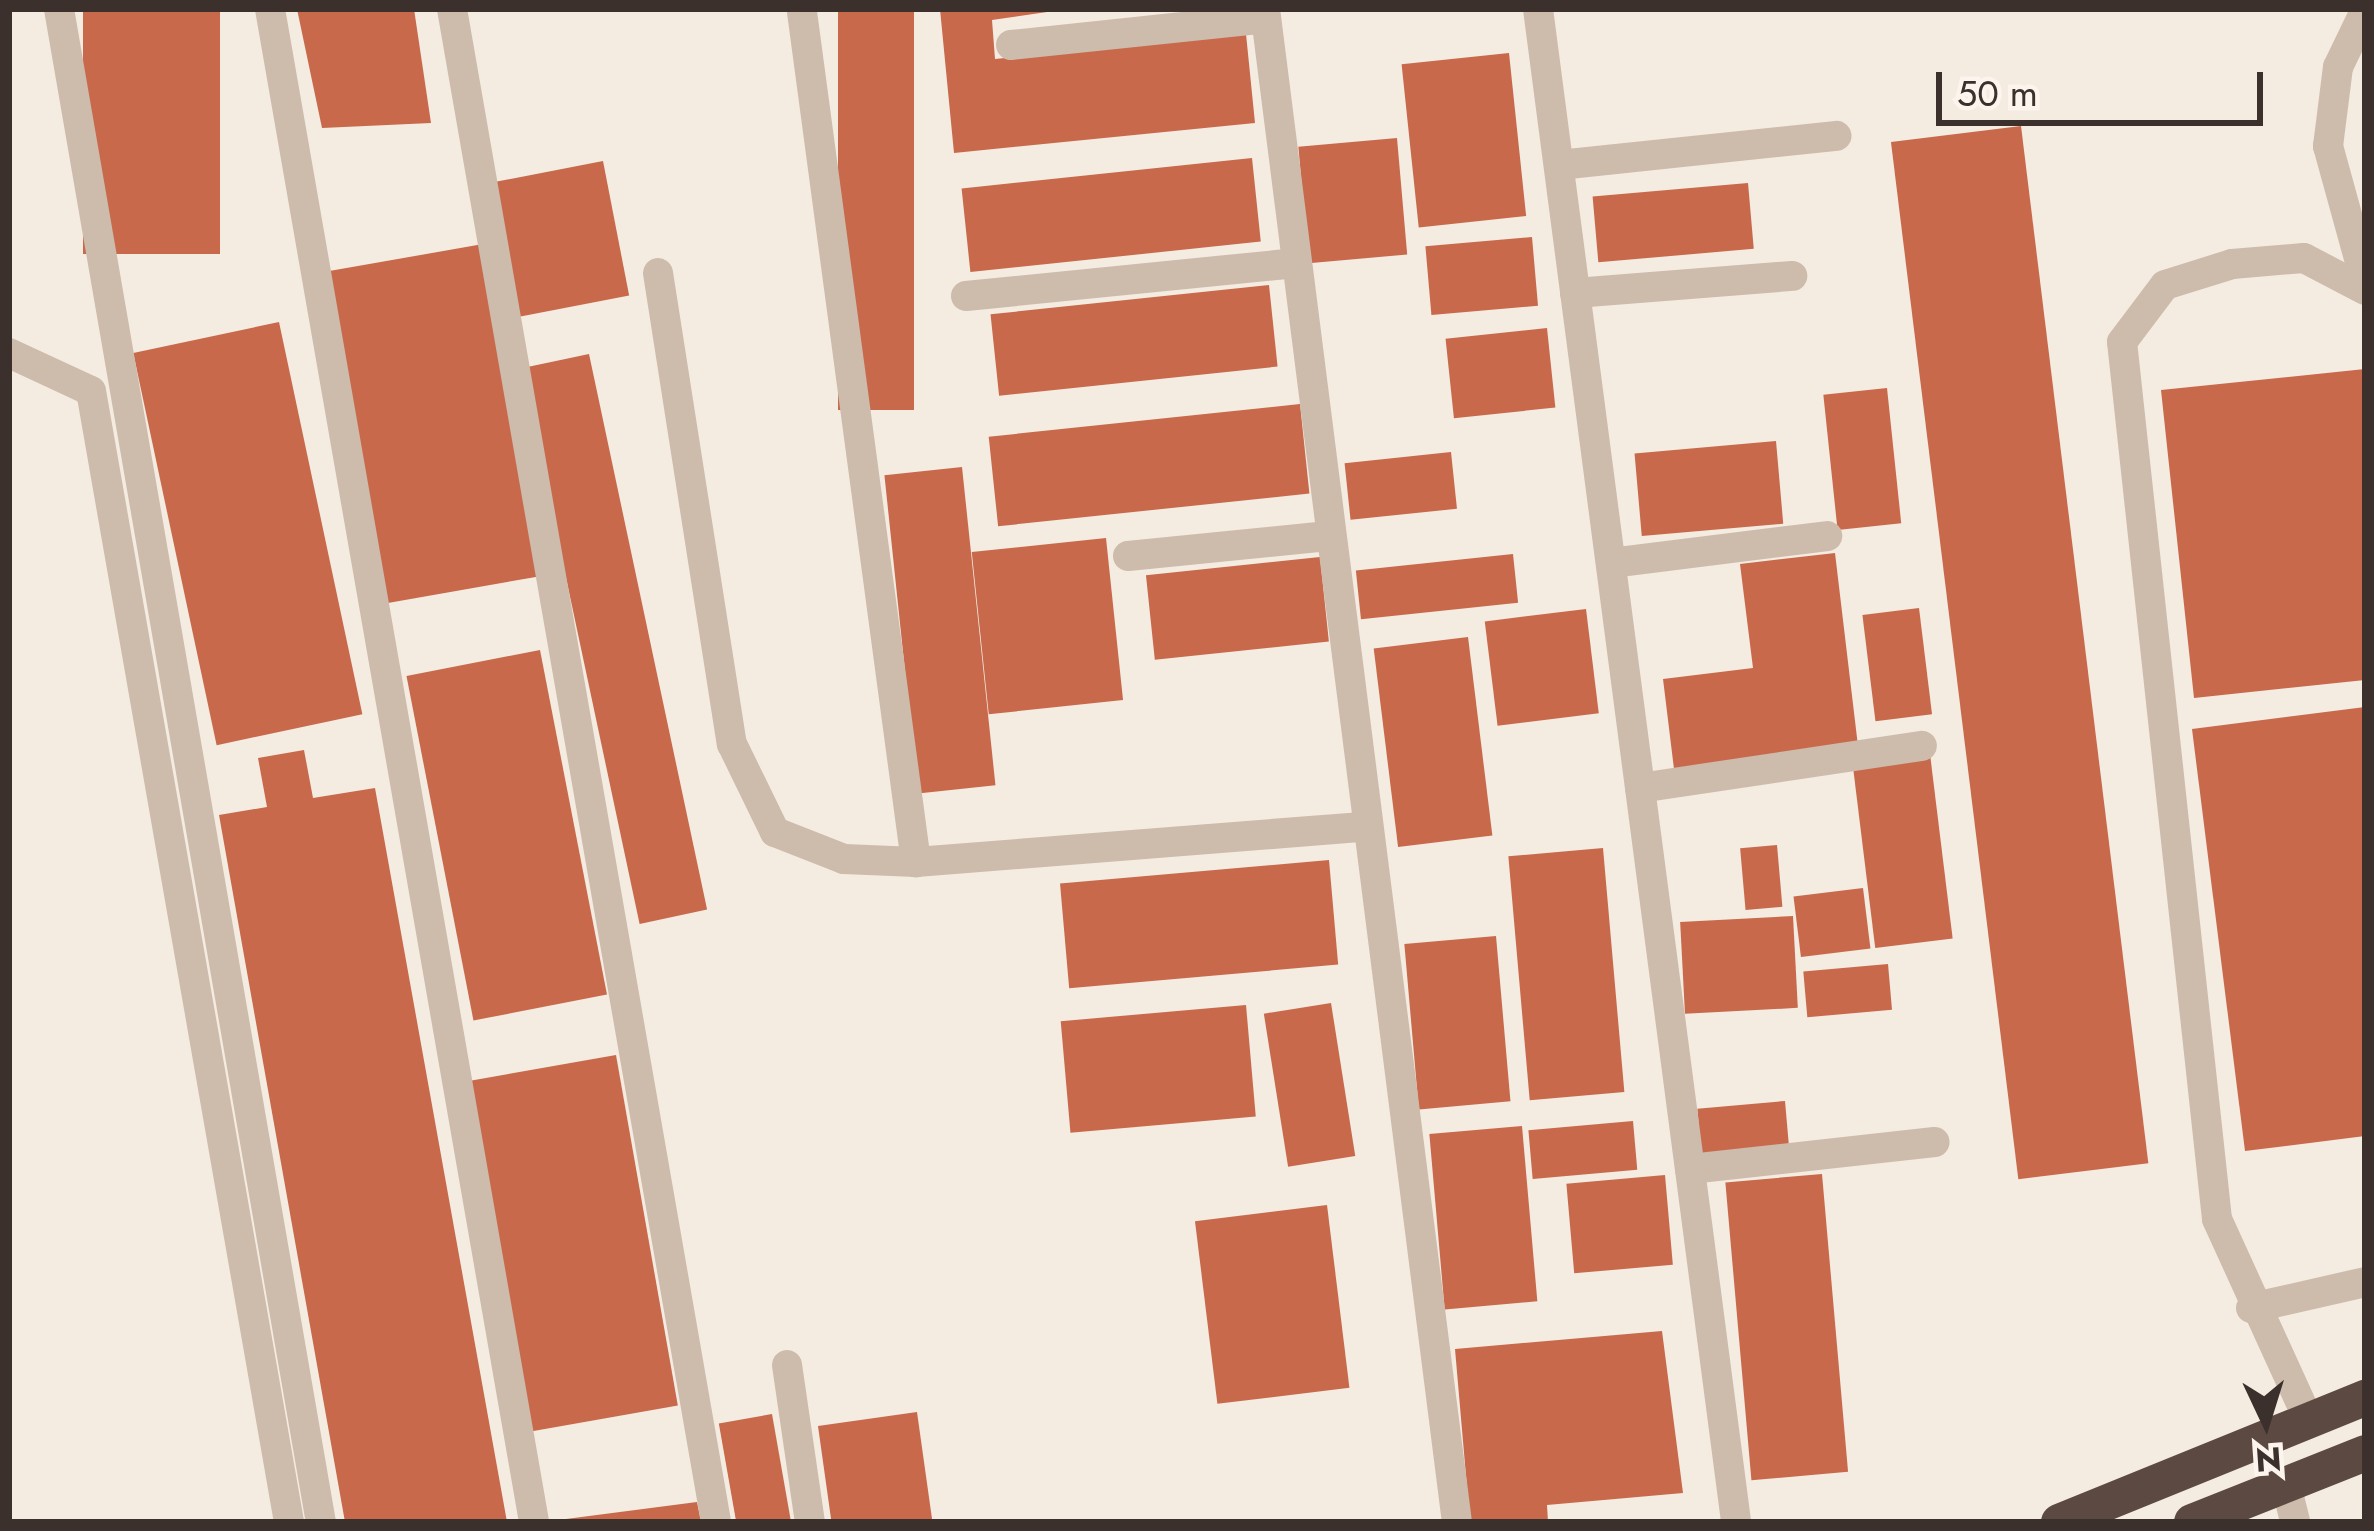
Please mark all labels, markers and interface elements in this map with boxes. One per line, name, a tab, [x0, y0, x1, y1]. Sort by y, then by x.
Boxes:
scale bar	[1942, 48, 2269, 122]
text: 50 m	[1957, 67, 2038, 119]
north arrow	[2206, 1363, 2326, 1483]
text: N	[2254, 1435, 2283, 1484]

